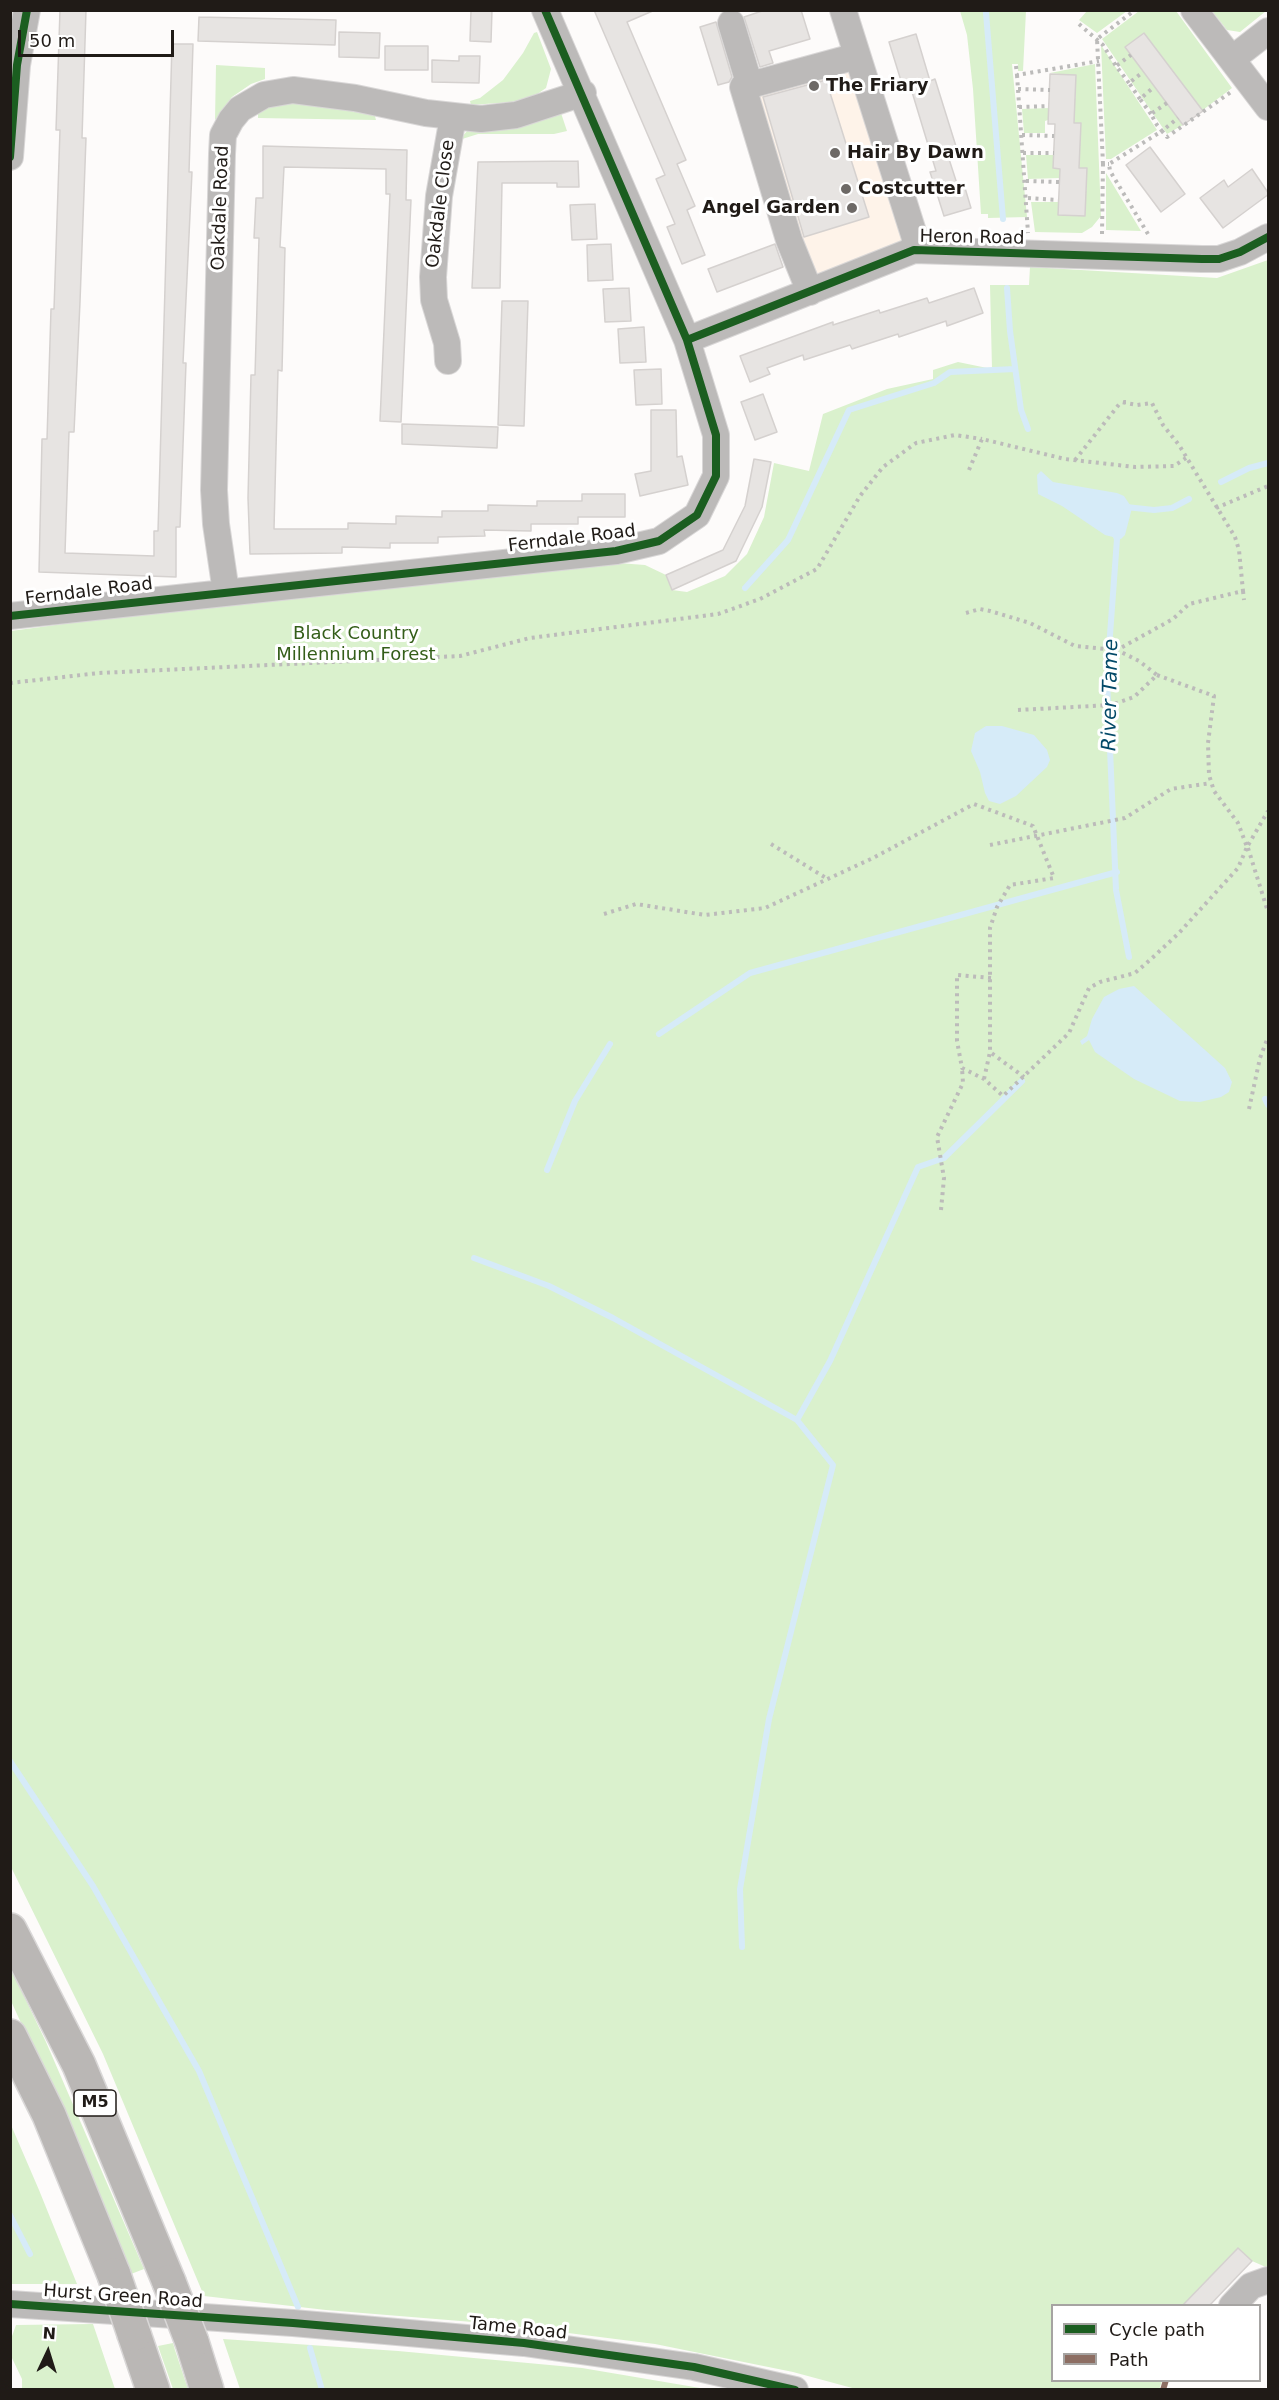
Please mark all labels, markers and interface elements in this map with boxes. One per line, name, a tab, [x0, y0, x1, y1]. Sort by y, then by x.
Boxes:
scale bar	[21, 18, 177, 56]
text: 50 m	[29, 30, 75, 51]
place label: The Friary	[826, 75, 929, 97]
marker: The Friary	[807, 79, 821, 93]
street label: Oakdale Close	[422, 139, 460, 269]
place label: Hair By Dawn	[847, 142, 984, 164]
street label: Oakdale Road	[208, 145, 234, 271]
marker: Hair By Dawn	[828, 146, 842, 160]
place label: Costcutter	[858, 178, 965, 200]
marker: Costcutter	[839, 182, 853, 196]
place label: Angel Garden	[702, 197, 840, 219]
marker: Angel Garden	[845, 201, 859, 215]
street label: Heron Road	[919, 226, 1025, 250]
street label: Ferndale Road	[507, 520, 637, 558]
street label: Ferndale Road	[24, 573, 154, 611]
park label: Black Country Millennium Forest	[276, 623, 436, 666]
water label: River Tame	[1098, 639, 1124, 751]
road number: M5	[74, 2090, 116, 2116]
street label: Hurst Green Road	[42, 2281, 204, 2313]
legend	[1051, 2304, 1261, 2382]
street label: Tame Road	[468, 2313, 568, 2345]
text: Cycle path	[1109, 2319, 1205, 2340]
north arrow	[18, 2322, 78, 2382]
text: N	[42, 2324, 57, 2343]
text: Path	[1109, 2349, 1149, 2370]

